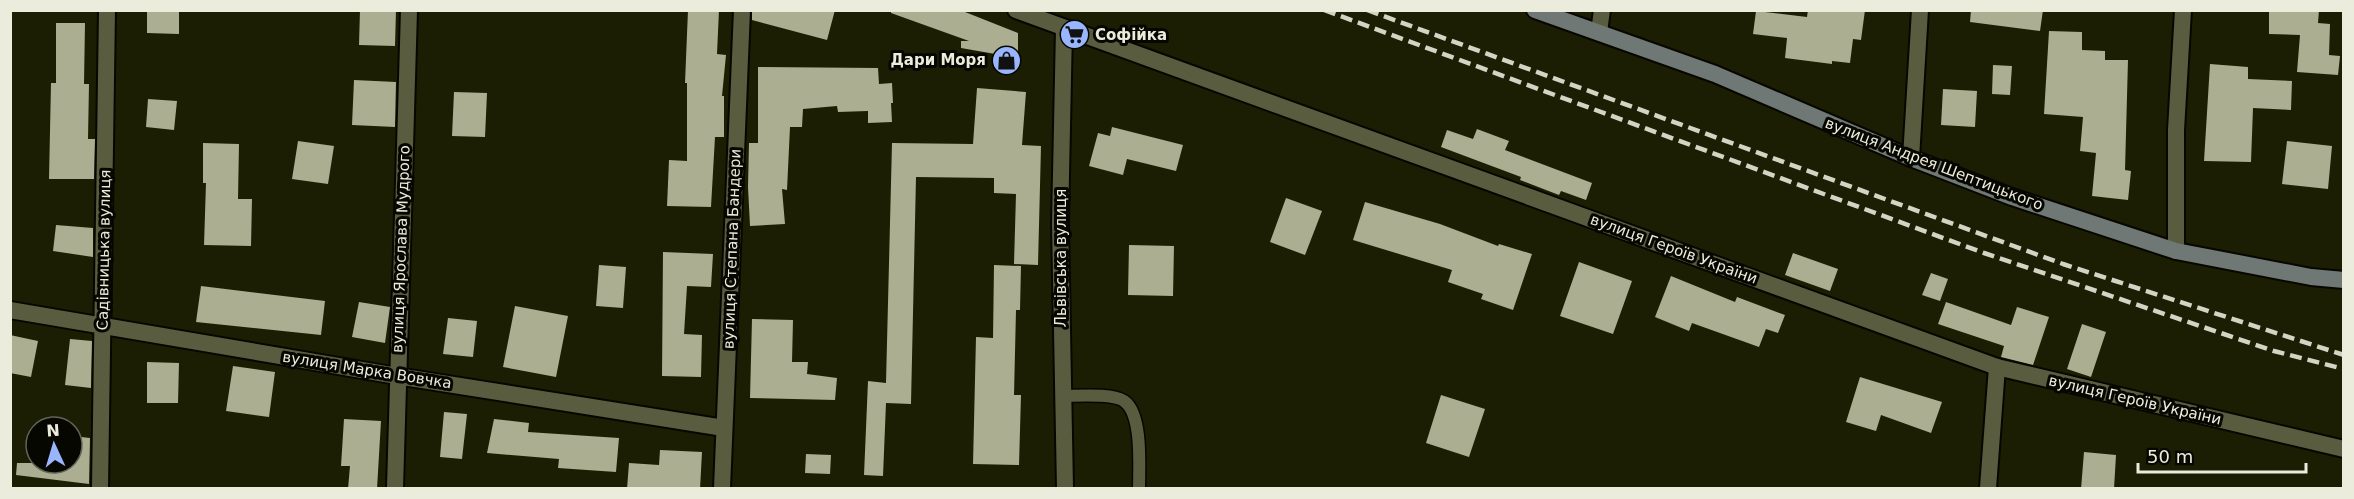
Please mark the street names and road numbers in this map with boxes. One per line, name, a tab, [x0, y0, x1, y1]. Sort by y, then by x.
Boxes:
street label: вулиця Андрея Шептицького	[1823, 114, 2045, 214]
street label: вулиця Ярослава Мудрого	[388, 145, 414, 353]
street label: вулиця Степана Бандери	[720, 149, 744, 349]
street label: Садівницька вулиця	[94, 169, 114, 331]
street label: Львівська вулиця	[1052, 189, 1070, 327]
street label: вулиця Героїв України	[1588, 210, 1760, 288]
street label: вулиця Марка Вовчка	[281, 348, 453, 392]
street label: вулиця Героїв України	[2047, 371, 2223, 429]

